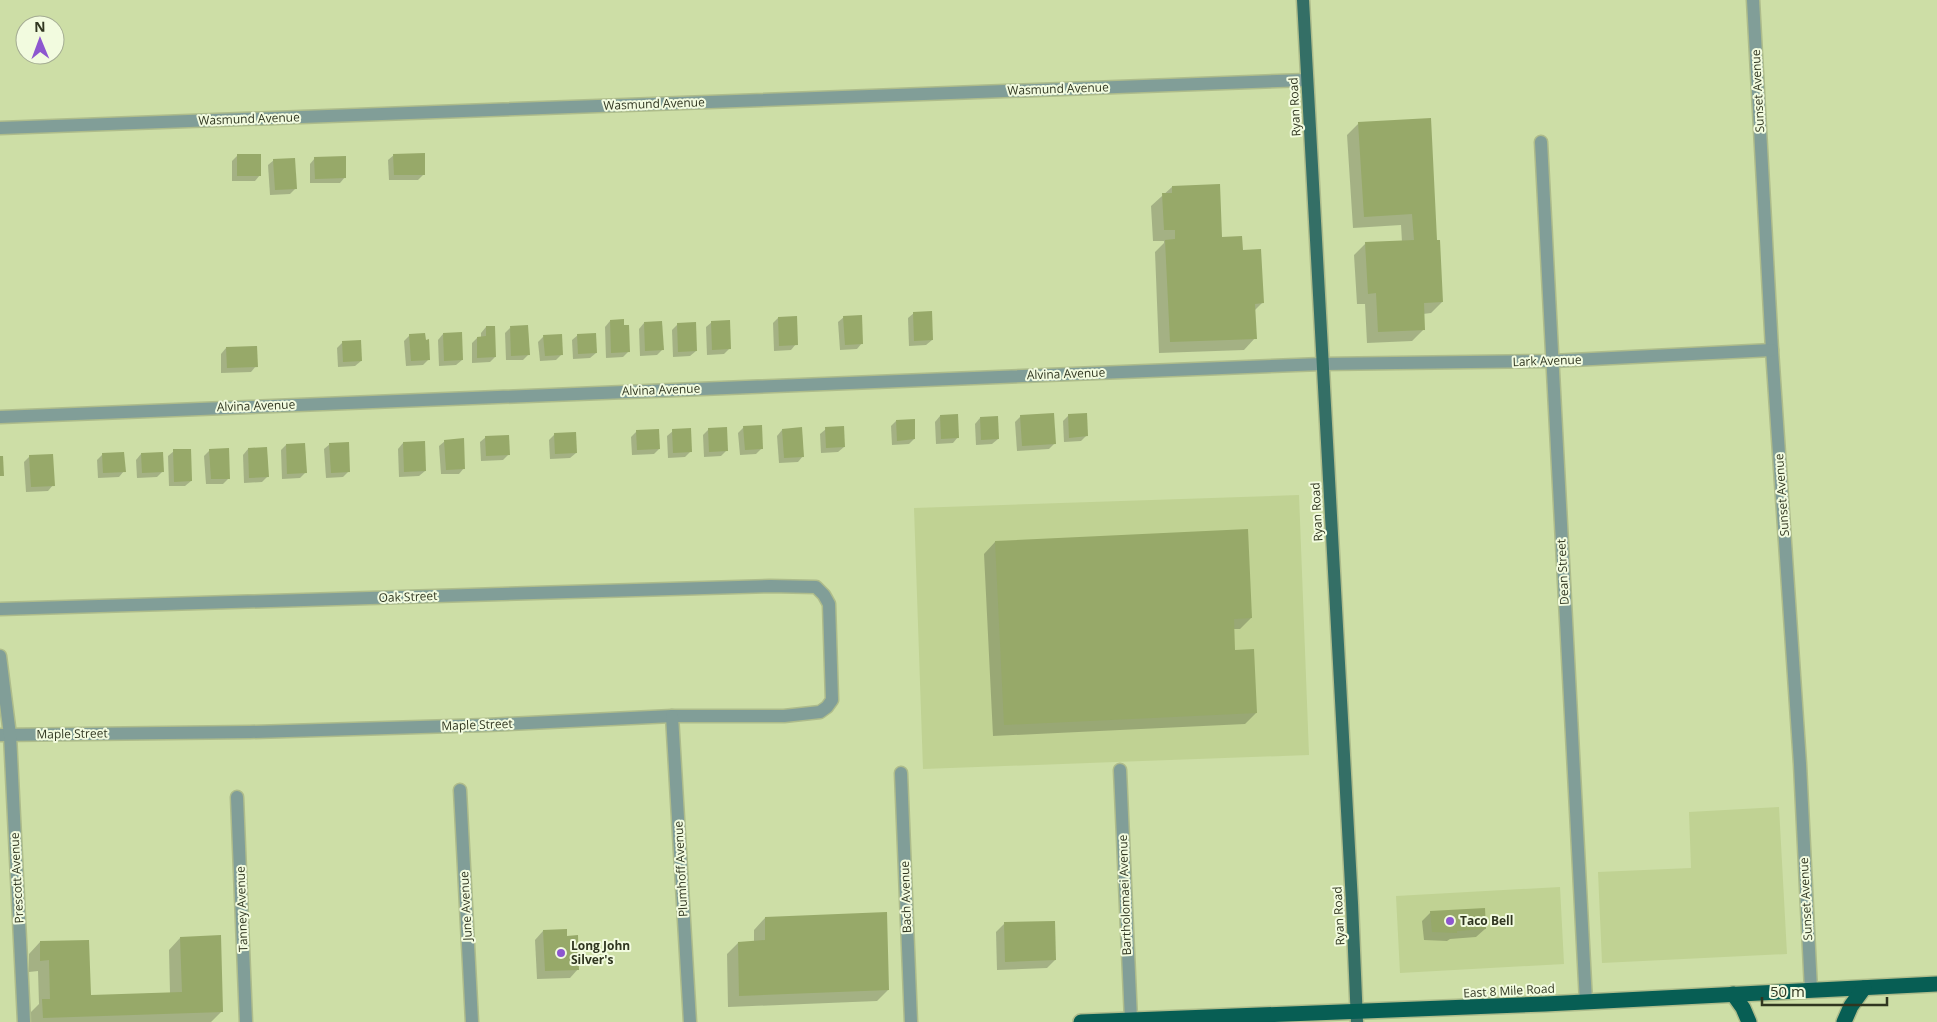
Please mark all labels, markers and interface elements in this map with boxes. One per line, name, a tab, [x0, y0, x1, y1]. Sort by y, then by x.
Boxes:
north arrow	[15, 15, 65, 65]
text: N	[34, 17, 46, 36]
street label: Sunset Avenue	[1747, 49, 1768, 133]
street label: Ryan Road	[1284, 77, 1305, 137]
street label: Wasmund Avenue	[1007, 78, 1109, 99]
street label: Wasmund Avenue	[603, 93, 705, 114]
street label: Wasmund Avenue	[198, 108, 300, 129]
street label: Lark Avenue	[1512, 351, 1582, 370]
street label: Alvina Avenue	[1026, 364, 1106, 383]
street label: Alvina Avenue	[621, 380, 701, 399]
street label: Alvina Avenue	[216, 396, 296, 415]
street label: Sunset Avenue	[1770, 453, 1793, 537]
street label: Ryan Road	[1306, 482, 1327, 542]
street label: Dean Street	[1552, 539, 1573, 605]
street label: Oak Street	[378, 587, 438, 606]
street label: Maple Street	[441, 715, 513, 734]
street label: Maple Street	[36, 724, 108, 743]
street label: Plumhoff Avenue	[669, 820, 692, 918]
street label: Prescott Avenue	[6, 832, 27, 924]
street label: Bartholomaei Avenue	[1114, 834, 1135, 956]
street label: Sunset Avenue	[1795, 857, 1816, 941]
street label: Bach Avenue	[896, 860, 915, 934]
street label: Tanney Avenue	[232, 866, 251, 952]
street label: June Avenue	[455, 871, 476, 942]
street label: Ryan Road	[1328, 886, 1349, 946]
place label: Taco Bell	[1460, 912, 1513, 929]
marker: Taco Bell	[1444, 915, 1456, 927]
place label: Long John Silver's	[571, 937, 630, 968]
marker: Long John Silver's	[555, 947, 567, 959]
scale bar	[1762, 974, 1887, 1006]
street label: East 8 Mile Road	[1463, 980, 1555, 1001]
text: 50 m	[1770, 981, 1805, 1001]

